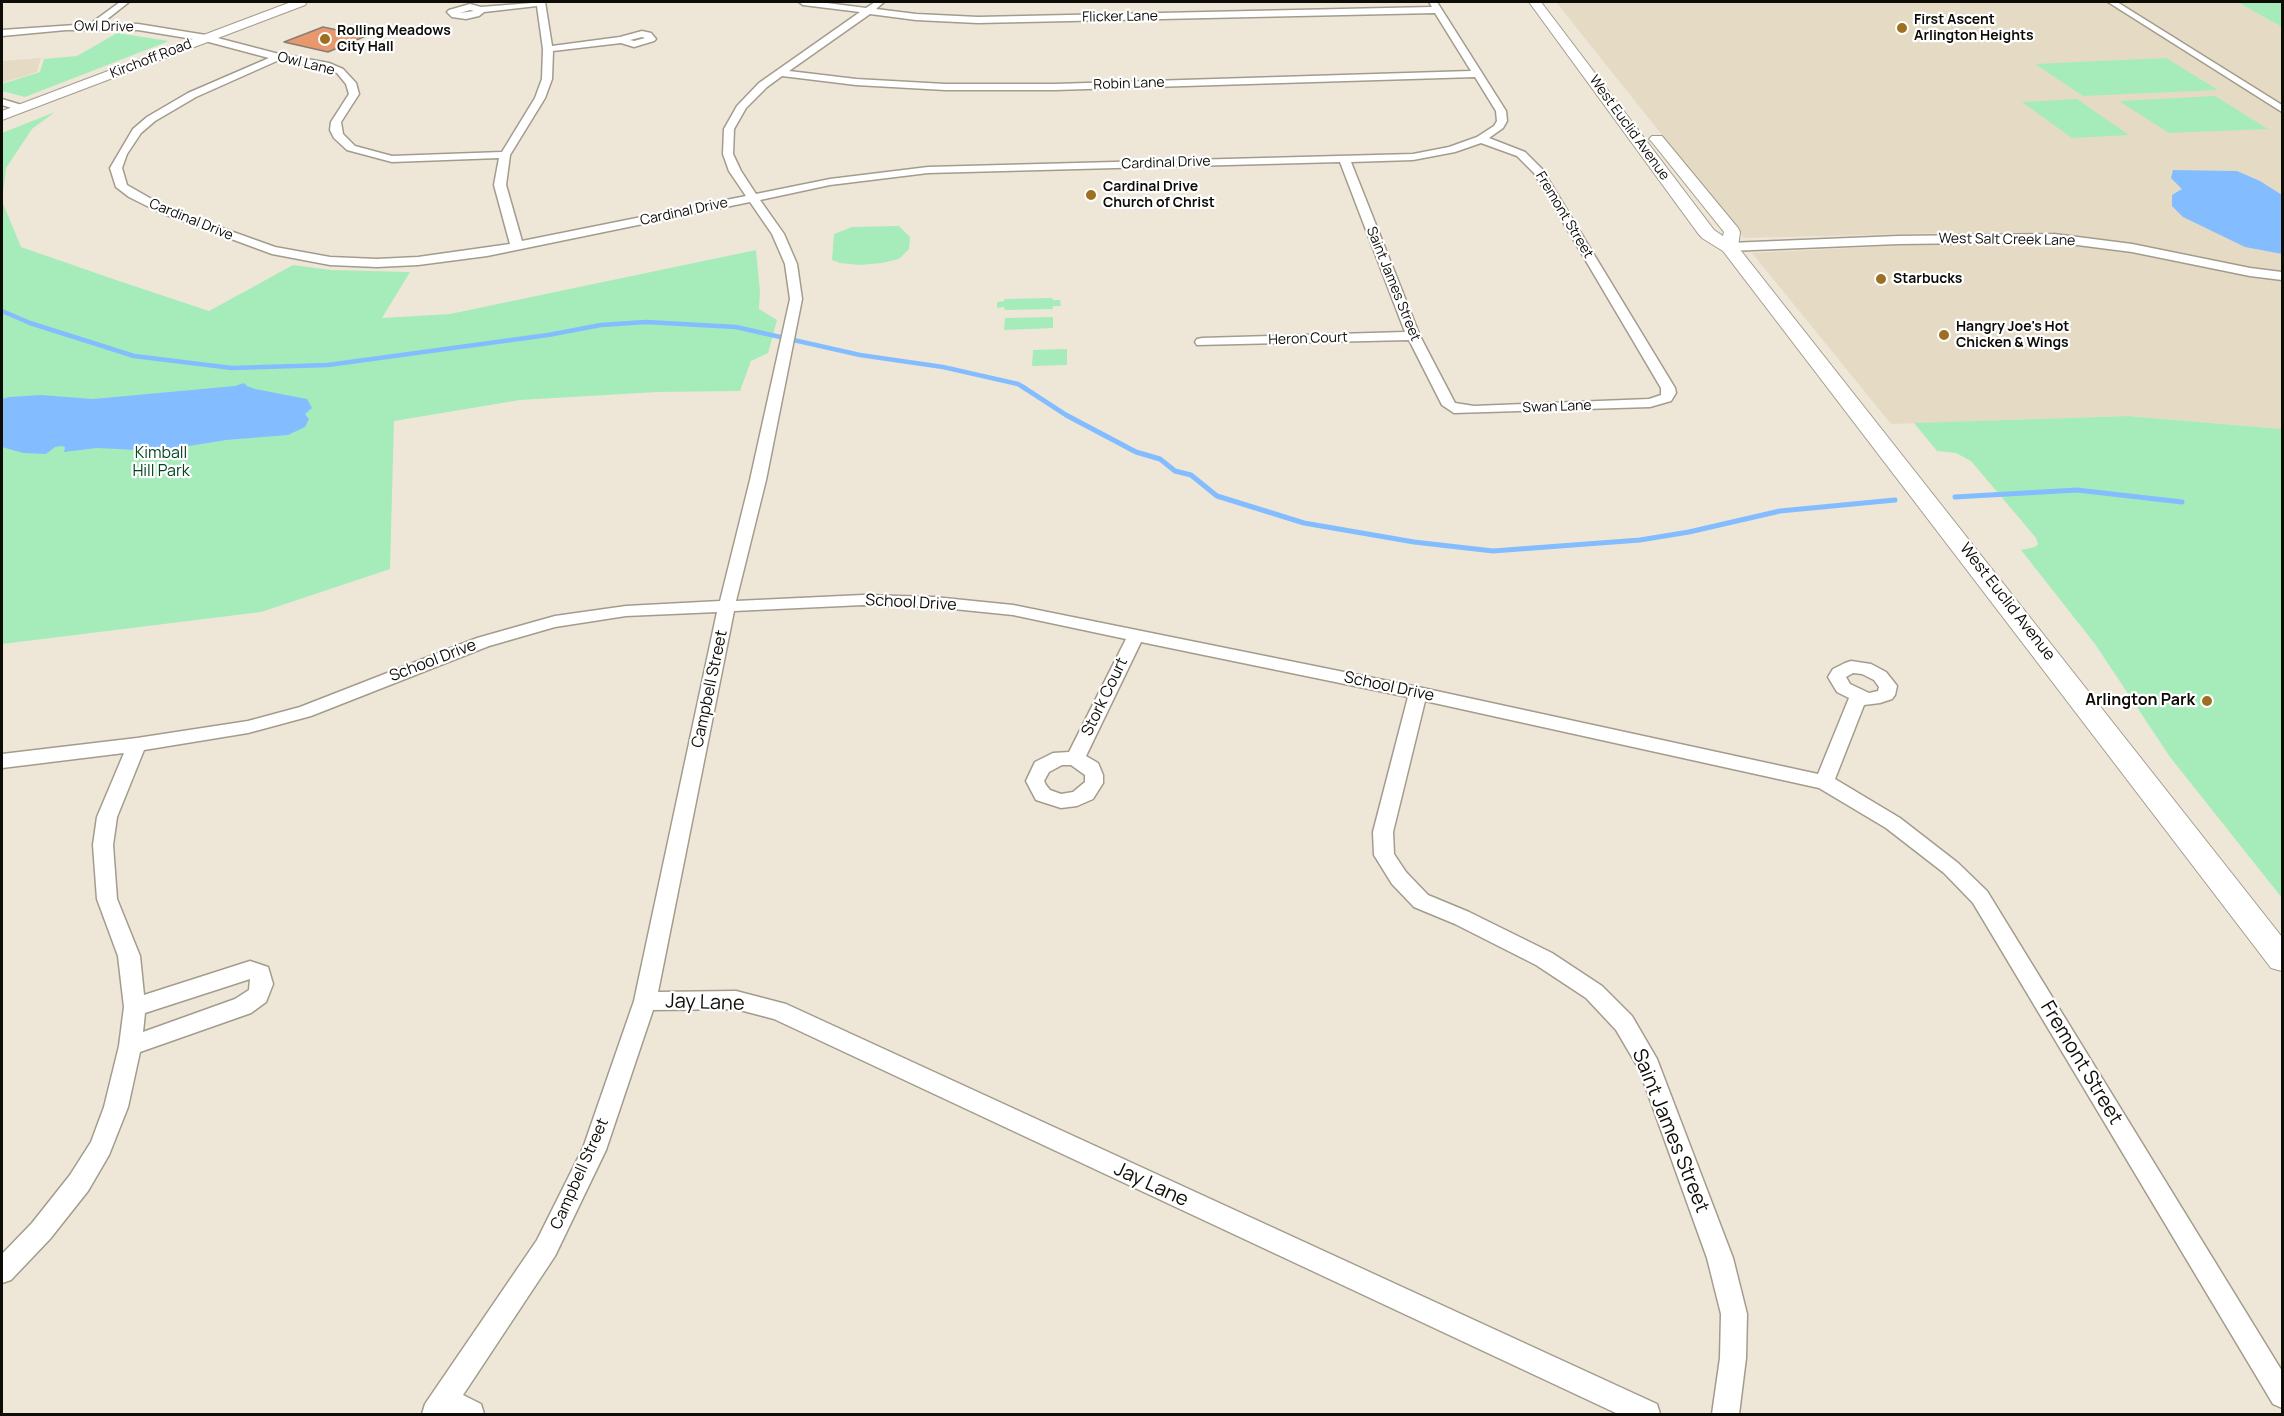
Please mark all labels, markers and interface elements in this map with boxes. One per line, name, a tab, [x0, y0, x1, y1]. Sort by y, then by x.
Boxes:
street label: Flicker Lane	[1082, 8, 1158, 26]
place label: First Ascent Arlington Heights	[1914, 12, 2034, 44]
street label: Owl Drive	[74, 18, 134, 36]
marker: First Ascent Arlington Heights	[1895, 21, 1909, 35]
place label: Rolling Meadows City Hall	[337, 23, 451, 56]
marker: Rolling Meadows City Hall	[318, 32, 332, 46]
street label: Kirchoff Road	[108, 36, 194, 82]
street label: Owl Lane	[276, 49, 336, 79]
street label: West Euclid Avenue	[1585, 72, 1673, 184]
street label: Robin Lane	[1093, 74, 1165, 94]
street label: Cardinal Drive	[1121, 153, 1211, 173]
street label: Fremont Street	[1532, 169, 1596, 261]
place label: Cardinal Drive Church of Christ	[1103, 179, 1215, 212]
marker: Cardinal Drive Church of Christ	[1084, 188, 1098, 202]
street label: Cardinal Drive	[639, 195, 729, 229]
street label: Cardinal Drive	[147, 196, 235, 244]
street label: Saint James Street	[1362, 224, 1424, 344]
street label: West Salt Creek Lane	[1939, 230, 2075, 250]
place label: Starbucks	[1893, 271, 1962, 287]
marker: Starbucks	[1874, 272, 1888, 286]
place label: Hangry Joe's Hot Chicken & Wings	[1956, 319, 2069, 352]
marker: Hangry Joe's Hot Chicken & Wings	[1937, 328, 1951, 342]
street label: Heron Court	[1268, 329, 1348, 349]
street label: Swan Lane	[1522, 397, 1592, 417]
park label: Kimball Hill Park	[132, 444, 190, 482]
street label: West Euclid Avenue	[1955, 540, 2059, 664]
street label: School Drive	[865, 591, 957, 615]
street label: Campbell Street	[688, 628, 732, 750]
street label: School Drive	[387, 636, 479, 686]
street label: Stork Court	[1078, 655, 1132, 739]
street label: School Drive	[1342, 668, 1436, 706]
place label: Arlington Park	[2085, 691, 2195, 711]
marker: Arlington Park	[2200, 694, 2214, 708]
street label: Jay Lane	[665, 990, 745, 1016]
street label: Fremont Street	[2035, 997, 2127, 1129]
street label: Saint James Street	[1626, 1046, 1714, 1216]
street label: Campbell Street	[547, 1115, 613, 1233]
street label: Jay Lane	[1110, 1157, 1192, 1213]

